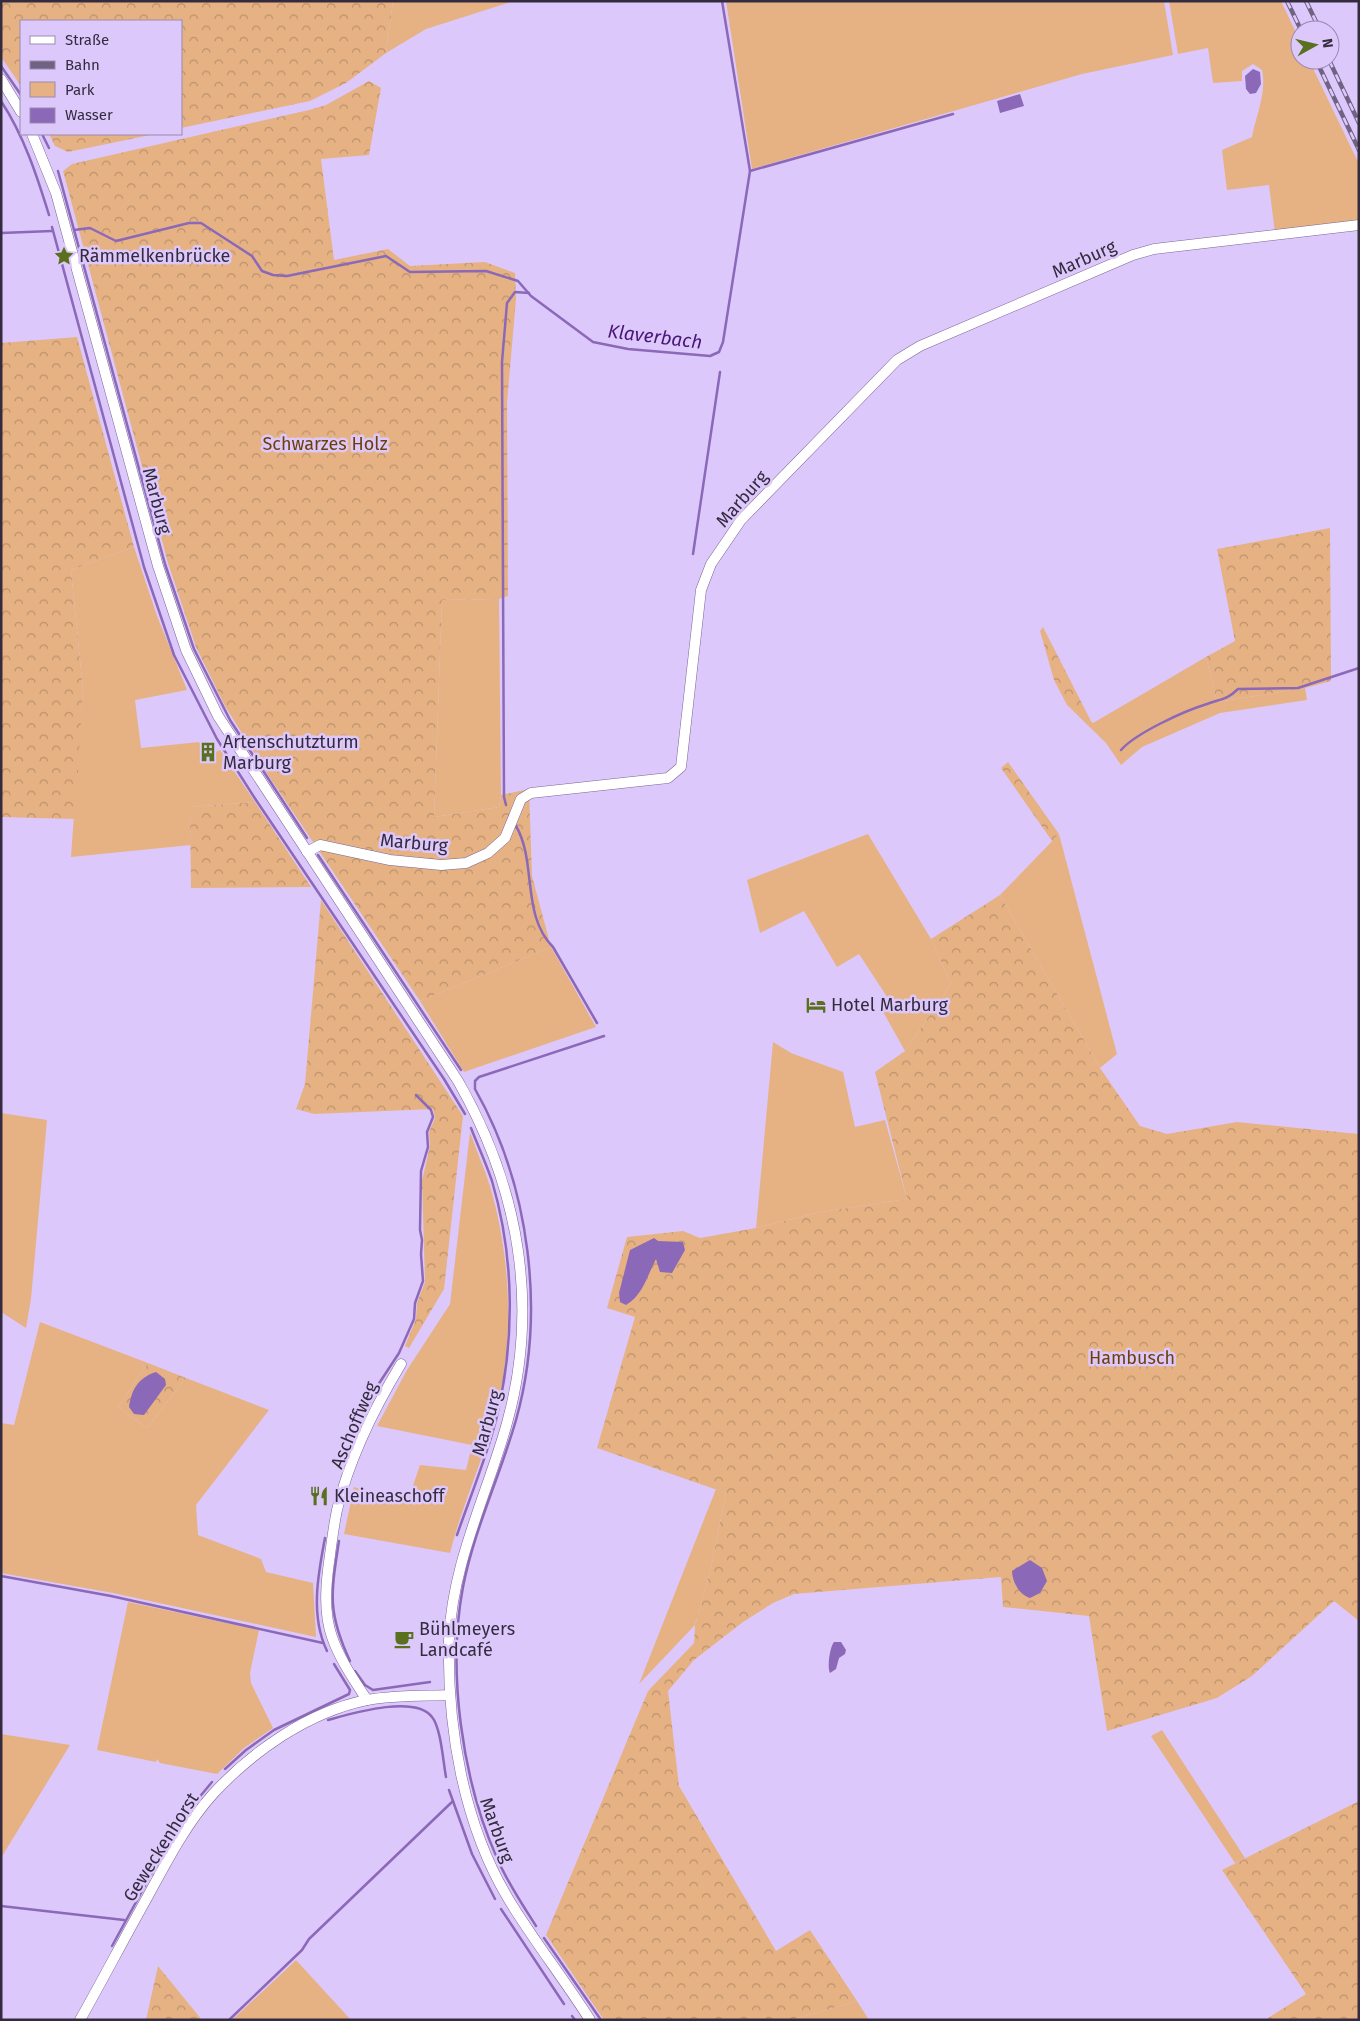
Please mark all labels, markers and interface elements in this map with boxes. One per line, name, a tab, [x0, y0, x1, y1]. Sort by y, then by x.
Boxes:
legend	[20, 20, 182, 135]
north arrow	[1290, 20, 1340, 70]
text: Straße	[65, 31, 109, 49]
text: N	[1318, 37, 1336, 49]
text: Bahn	[65, 56, 100, 74]
text: Park	[65, 81, 95, 99]
text: Wasser	[65, 106, 113, 124]
street label: Marburg	[1048, 235, 1120, 283]
place icon: Rämmelkenbrücke	[53, 245, 75, 267]
place label: Rämmelkenbrücke	[79, 245, 230, 267]
water label: Klaverbach	[606, 319, 704, 354]
park label: Schwarzes Holz	[262, 433, 388, 455]
street label: Marburg	[138, 465, 177, 537]
street label: Marburg	[711, 466, 773, 532]
place label: Artenschutzturm Marburg	[223, 731, 359, 774]
building icon: Artenschutzturm Marburg	[197, 741, 219, 763]
street label: Marburg	[379, 829, 449, 857]
hotel icon: Hotel Marburg	[805, 994, 827, 1016]
place label: Hotel Marburg	[831, 994, 948, 1016]
park label: Hambusch	[1089, 1347, 1175, 1369]
street label: Aschoffweg	[326, 1378, 382, 1472]
street label: Marburg	[467, 1387, 507, 1459]
restaurant icon: Kleineaschoff	[308, 1485, 330, 1507]
place label: Kleineaschoff	[334, 1485, 447, 1507]
place label: Bühlmeyers Landcafé	[419, 1618, 515, 1661]
cafe icon: Bühlmeyers Landcafé	[393, 1628, 415, 1650]
street label: Geweckenhorst	[119, 1788, 204, 1906]
street label: Marburg	[475, 1794, 519, 1866]

